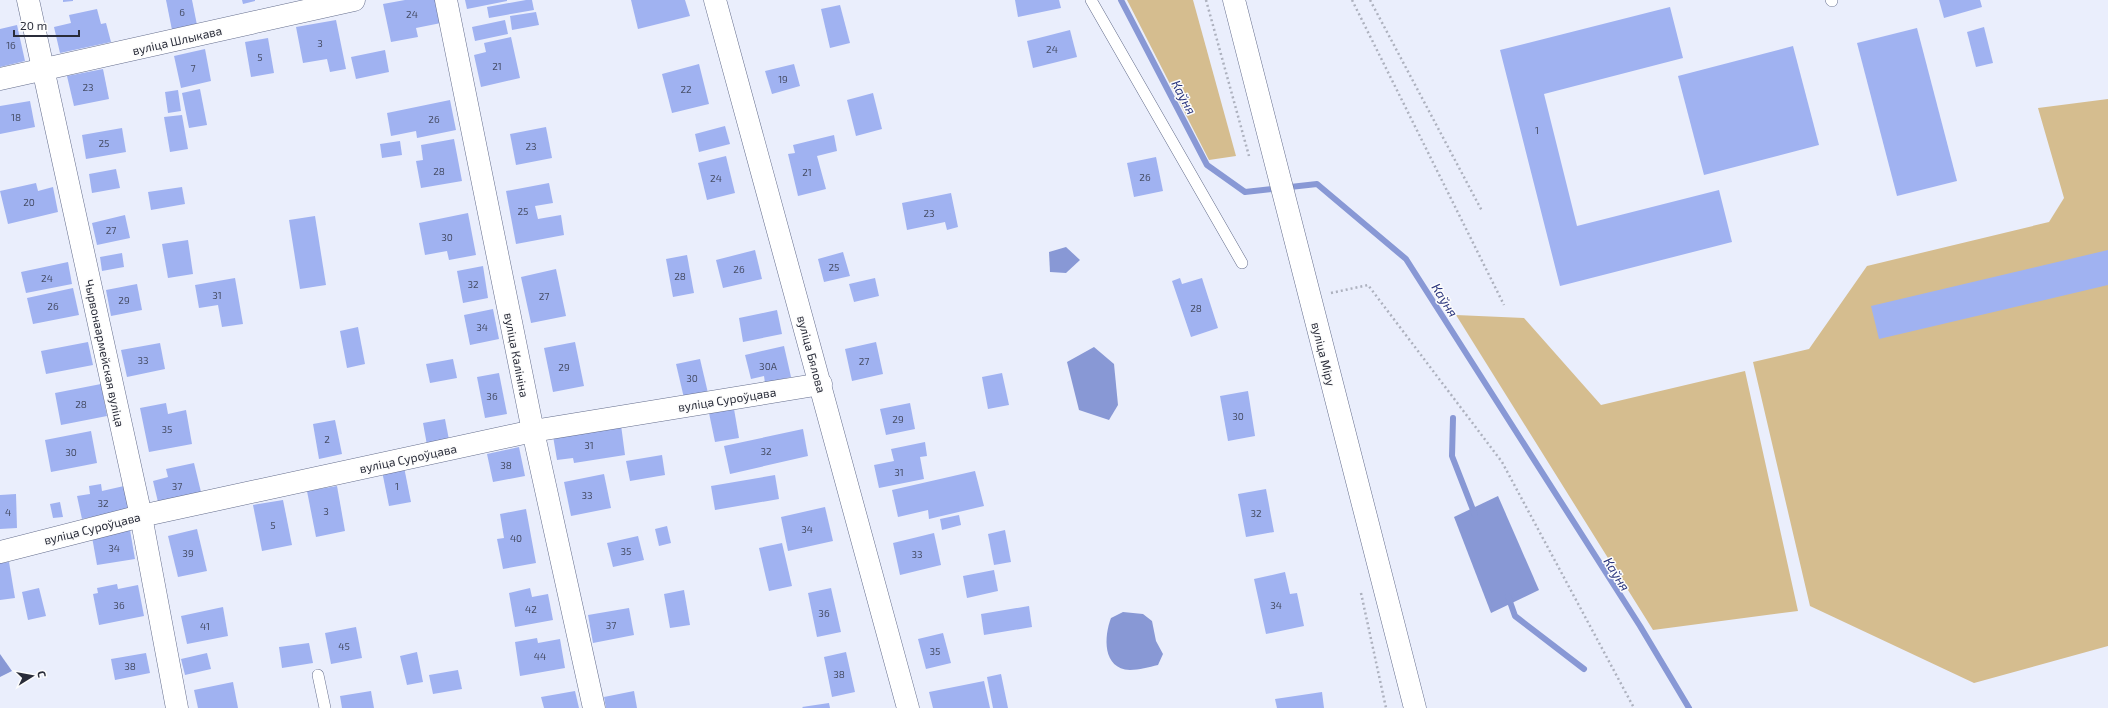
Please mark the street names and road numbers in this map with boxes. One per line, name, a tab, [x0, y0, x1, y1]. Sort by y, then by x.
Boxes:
street label: вуліца Шлыкава	[131, 23, 223, 58]
street label: Чырвонаармейская вуліца	[82, 278, 127, 428]
street label: вуліца Калініна	[501, 311, 532, 399]
street label: вуліца Бялова	[794, 314, 829, 394]
street label: вуліца Міру	[1308, 320, 1339, 388]
street label: вуліца Суроўцава	[677, 384, 777, 415]
street label: вуліца Суроўцава	[358, 441, 458, 476]
street label: вуліца Суроўцава	[42, 509, 142, 548]

